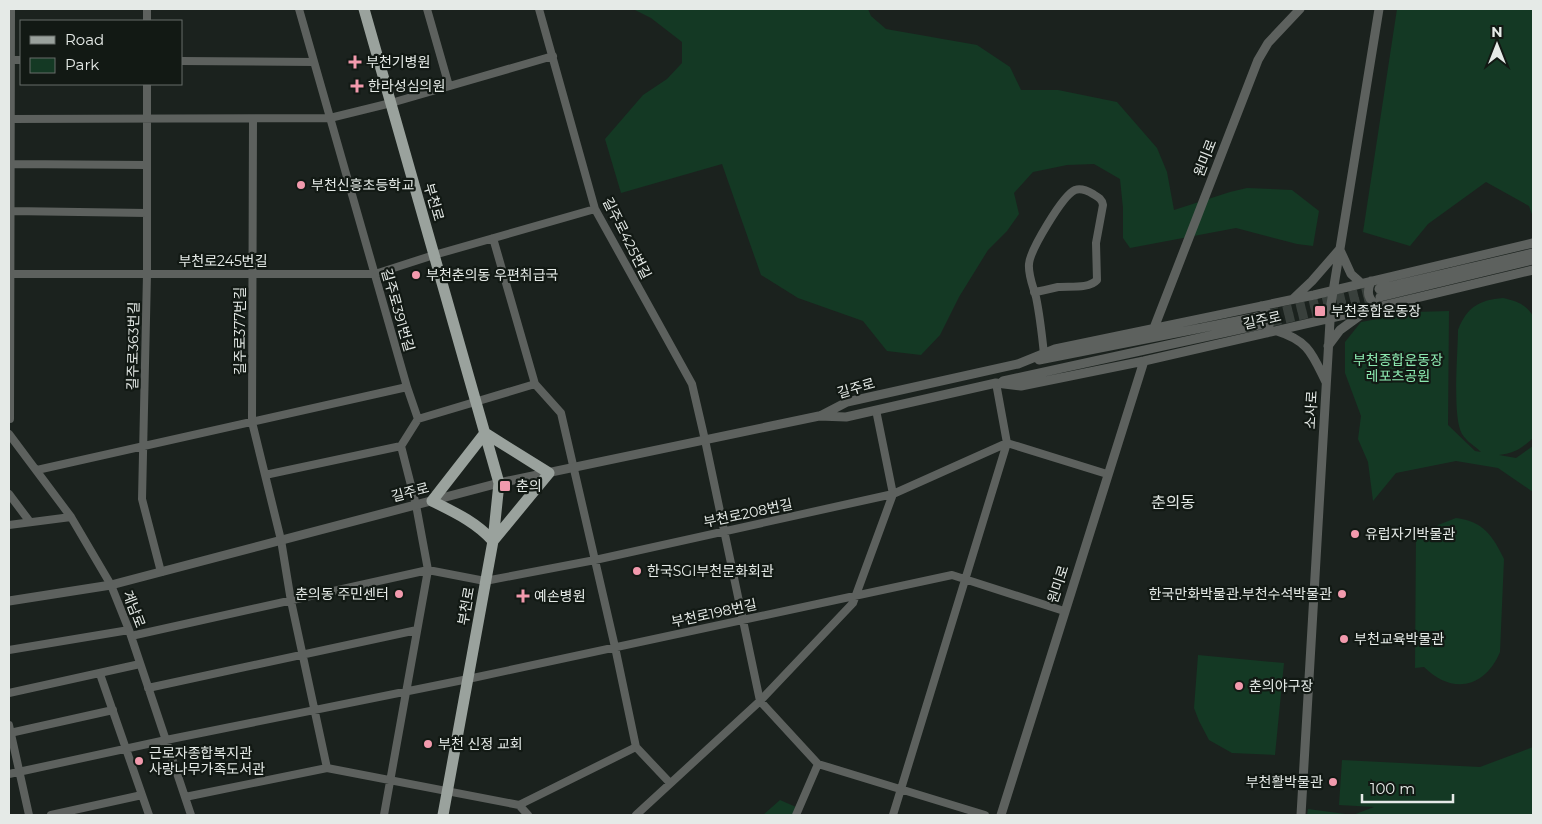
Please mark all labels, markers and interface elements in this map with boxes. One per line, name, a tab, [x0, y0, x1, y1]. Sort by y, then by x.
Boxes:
legend	[20, 20, 182, 85]
north arrow	[1472, 20, 1522, 70]
text: N	[1491, 23, 1503, 41]
text: Road	[65, 30, 104, 49]
place label: 부천기병원	[366, 53, 430, 71]
text: Park	[65, 55, 99, 74]
marker: 부천기병원	[348, 55, 362, 69]
place label: 한라성심의원	[368, 77, 445, 95]
marker: 한라성심의원	[350, 79, 364, 93]
street label: 원미로	[1190, 137, 1220, 179]
place label: 부천신흥초등학교	[311, 176, 414, 194]
marker: 부천신흥초등학교	[295, 179, 307, 191]
street label: 부천로	[420, 181, 448, 223]
street label: 길주로425번길	[599, 194, 655, 282]
street label: 부천로245번길	[178, 252, 268, 270]
street label: 길주로391번길	[378, 266, 418, 354]
place label: 부천춘의동 우편취급국	[426, 266, 559, 284]
marker: 부천춘의동 우편취급국	[410, 269, 422, 281]
street label: 길주로377번길	[231, 287, 249, 375]
street label: 길주로363번길	[123, 301, 143, 391]
place label: 부천종합운동장	[1331, 302, 1421, 320]
marker: 부천종합운동장	[1313, 304, 1327, 318]
street label: 길주로	[1241, 307, 1283, 333]
park label: 부천종합운동장 레포츠공원	[1353, 351, 1443, 385]
street label: 길주로	[835, 374, 877, 402]
street label: 소사로	[1301, 390, 1321, 430]
place label: 춘의	[516, 477, 542, 495]
street label: 길주로	[389, 478, 431, 506]
marker: 춘의	[498, 479, 512, 493]
district label: 춘의동	[1151, 493, 1195, 512]
street label: 부천로208번길	[702, 495, 794, 531]
place label: 유럽자기박물관	[1365, 525, 1455, 543]
marker: 유럽자기박물관	[1349, 528, 1361, 540]
place label: 한국SGI부천문화회관	[647, 562, 774, 580]
street label: 원미로	[1043, 563, 1073, 605]
marker: 한국SGI부천문화회관	[631, 565, 643, 577]
place label: 춘의동 주민센터	[295, 585, 389, 603]
street label: 부천로	[454, 585, 478, 627]
place label: 한국만화박물관.부천수석박물관	[1149, 585, 1332, 603]
place label: 예손병원	[534, 587, 586, 605]
street label: 계남로	[119, 588, 149, 630]
marker: 춘의동 주민센터	[393, 588, 405, 600]
marker: 한국만화박물관.부천수석박물관	[1336, 588, 1348, 600]
marker: 예손병원	[516, 589, 530, 603]
street label: 부천로198번길	[670, 595, 758, 631]
place label: 부천교육박물관	[1354, 630, 1444, 648]
marker: 부천교육박물관	[1338, 633, 1350, 645]
place label: 춘의야구장	[1249, 677, 1314, 695]
marker: 춘의야구장	[1233, 680, 1245, 692]
place label: 부천 신정 교회	[438, 735, 523, 753]
marker: 부천 신정 교회	[422, 738, 434, 750]
place label: 근로자종합복지관 사랑나무가족도서관	[149, 744, 265, 778]
marker: 근로자종합복지관 사랑나무가족도서관	[133, 755, 145, 767]
scale bar	[1362, 772, 1453, 804]
place label: 부천활박물관	[1246, 773, 1323, 791]
marker: 부천활박물관	[1327, 776, 1339, 788]
text: 100 m	[1370, 779, 1415, 798]

